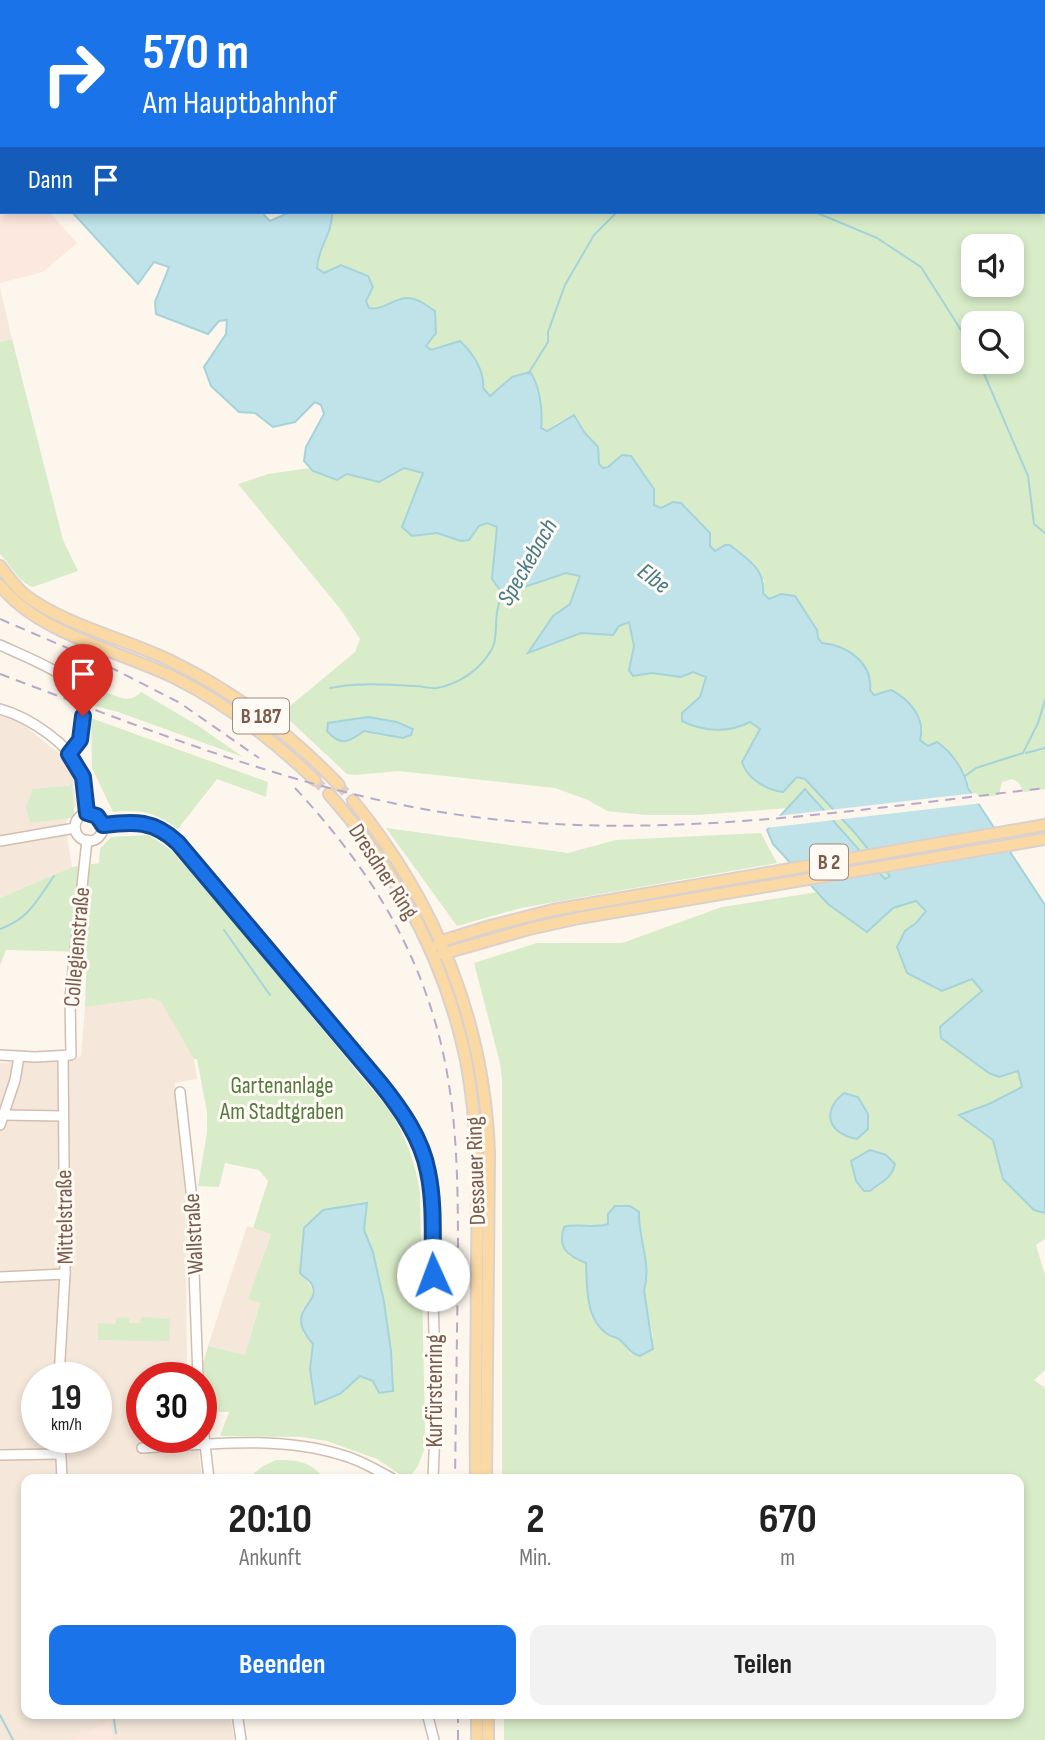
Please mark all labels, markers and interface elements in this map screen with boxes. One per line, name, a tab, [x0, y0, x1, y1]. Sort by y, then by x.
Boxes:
text: 570 m	[143, 24, 249, 83]
icon: right	[28, 28, 119, 119]
text: Am Hauptbahnhof	[143, 84, 337, 123]
icon: arrive	[87, 161, 125, 199]
text: Dann	[28, 165, 73, 196]
map controls	[961, 234, 1024, 374]
button: sound	[961, 234, 1024, 297]
button: search	[961, 311, 1024, 374]
water label: Speckebach	[491, 514, 564, 611]
water label: Elbe	[632, 557, 676, 600]
pin	[53, 644, 113, 716]
icon: arrive	[64, 655, 102, 693]
road number: B 187	[233, 698, 289, 734]
street label: Dresdner Ring	[342, 819, 424, 924]
road number: B 2	[810, 844, 848, 880]
street label: Collegienstraße	[58, 886, 96, 1008]
park label: Gartenanlage Am Stadtgraben	[219, 1072, 344, 1126]
street label: Dessauer Ring	[460, 1116, 492, 1226]
street label: Mittelstraße	[50, 1169, 80, 1265]
street label: Wallstraße	[178, 1193, 210, 1275]
position arrow	[396, 1238, 470, 1312]
street label: Kurfürstenring	[421, 1334, 449, 1448]
speed limit sign: 30	[126, 1362, 217, 1453]
text: 19	[51, 1377, 82, 1420]
text: km/h	[51, 1414, 82, 1435]
text: 20:10	[228, 1494, 312, 1545]
text: 2	[526, 1494, 545, 1545]
text: 670	[759, 1494, 817, 1545]
text: Ankunft	[239, 1544, 301, 1572]
text: Min.	[519, 1544, 551, 1572]
text: m	[780, 1544, 795, 1572]
button: Beenden	[49, 1625, 516, 1705]
button: Teilen	[530, 1625, 996, 1705]

